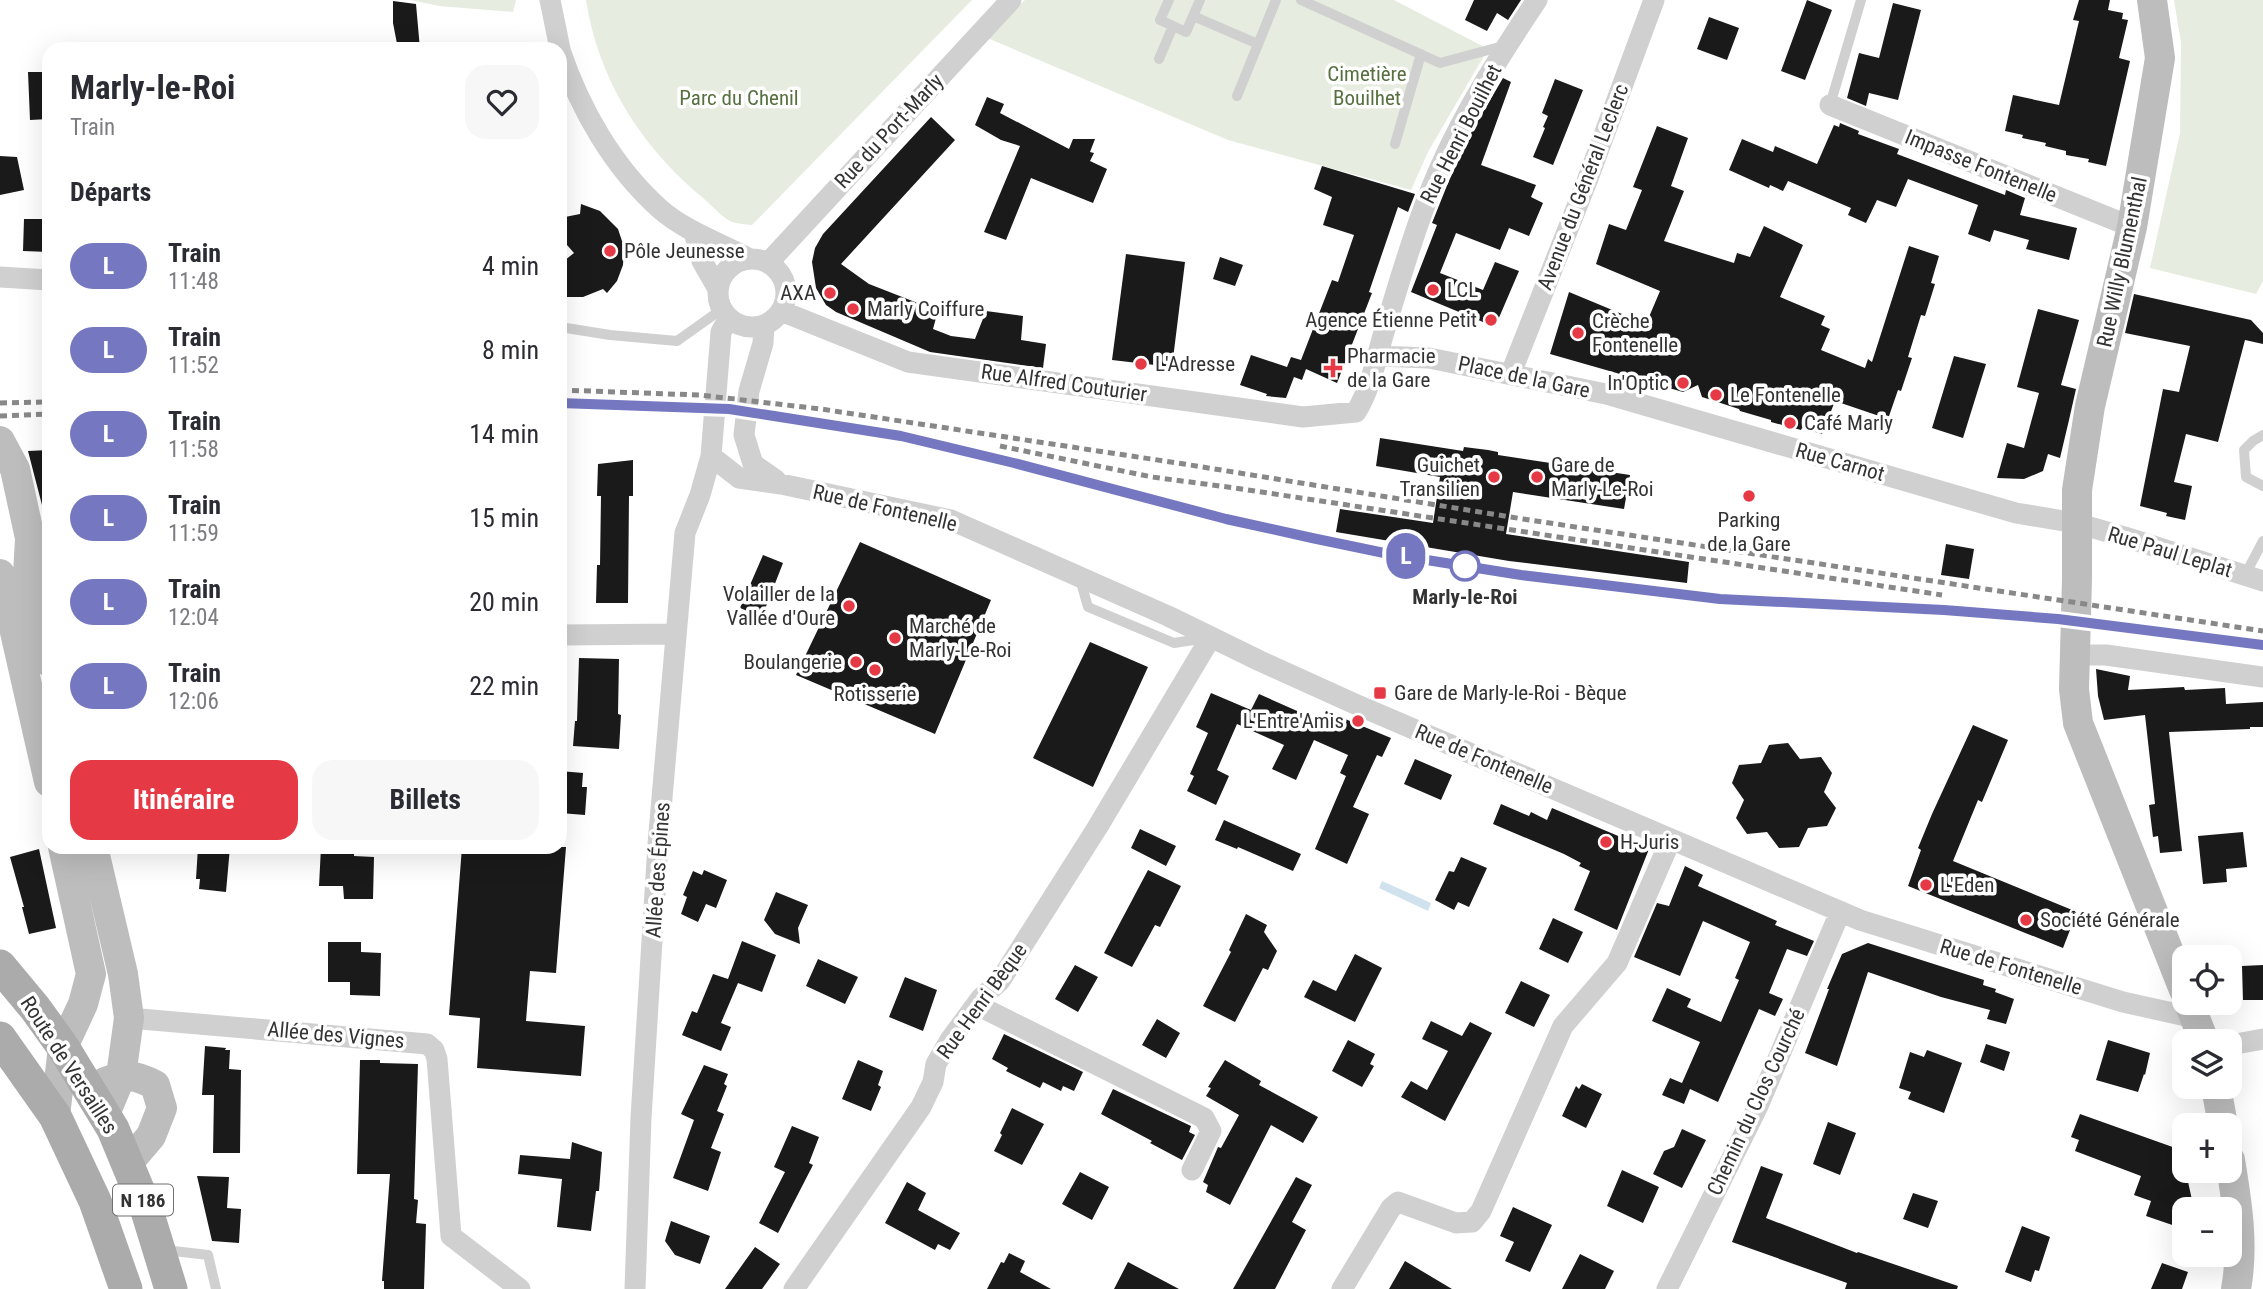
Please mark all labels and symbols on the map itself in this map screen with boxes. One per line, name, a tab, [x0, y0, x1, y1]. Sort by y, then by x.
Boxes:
street label: Rue Henri Bouilhet	[1416, 60, 1506, 208]
park label: Cimetière Bouilhet	[1327, 62, 1407, 110]
street label: Rue du Port-Marly	[830, 69, 948, 193]
street label: Avenue du Général Leclerc	[1533, 81, 1633, 293]
park label: Parc du Chenil	[679, 86, 799, 110]
street label: Impasse Fontenelle	[1902, 125, 2060, 207]
street label: Rue Willy Blumenthal	[2092, 175, 2152, 349]
place label: Pôle Jeunesse	[624, 239, 745, 263]
marker: Pôle Jeunesse	[602, 243, 618, 259]
place label: LCL	[1447, 278, 1478, 302]
place label: AXA	[780, 281, 816, 305]
marker: LCL	[1425, 282, 1441, 298]
marker: AXA	[822, 285, 838, 301]
place label: Marly Coiffure	[867, 297, 985, 321]
marker: Marly Coiffure	[845, 301, 861, 317]
place label: Agence Étienne Petit	[1305, 308, 1477, 332]
place label: Crèche Fontenelle	[1592, 309, 1678, 357]
marker: Agence Étienne Petit	[1483, 312, 1499, 328]
marker: Crèche Fontenelle	[1570, 325, 1586, 341]
place label: Pharmacie de la Gare	[1347, 344, 1436, 392]
street label: Place de la Gare	[1456, 351, 1592, 403]
place label: L'Adresse	[1155, 352, 1235, 376]
marker: L'Adresse	[1133, 356, 1149, 372]
street label: Rue Alfred Couturier	[980, 359, 1148, 407]
marker: Pharmacie de la Gare	[1325, 360, 1341, 376]
place label: In'Optic	[1607, 371, 1669, 395]
marker: In'Optic	[1675, 375, 1691, 391]
place label: Le Fontenelle	[1730, 383, 1841, 407]
marker: Le Fontenelle	[1708, 387, 1724, 403]
place label: Café Marly	[1804, 411, 1893, 435]
marker: Café Marly	[1782, 415, 1798, 431]
street label: Rue Carnot	[1793, 438, 1887, 486]
place label: Guichet Transilien	[1400, 453, 1480, 501]
place label: Gare de Marly-Le-Roi	[1551, 453, 1654, 501]
marker: Guichet Transilien	[1486, 469, 1502, 485]
marker: Gare de Marly-Le-Roi	[1529, 469, 1545, 485]
street label: Rue de Fontenelle	[811, 480, 960, 536]
marker: Parking de la Gare	[1741, 488, 1757, 504]
place label: Parking de la Gare	[1707, 508, 1791, 556]
street label: Rue Paul Leplat	[2105, 522, 2235, 582]
line badge: L	[1383, 533, 1429, 579]
marker: Marly-le-Roi	[1450, 551, 1480, 581]
place label: Volailler de la Vallée d'Oure	[723, 582, 835, 630]
place label: Marly-le-Roi	[1412, 585, 1518, 609]
marker: Volailler de la Vallée d'Oure	[841, 598, 857, 614]
place label: Marché de Marly-Le-Roi	[909, 614, 1012, 662]
marker: Marché de Marly-Le-Roi	[887, 630, 903, 646]
place label: Boulangerie	[744, 650, 842, 674]
marker: Boulangerie	[848, 654, 864, 670]
marker: Rotisserie	[867, 662, 883, 678]
place label: Gare de Marly-le-Roi - Bèque	[1394, 681, 1627, 705]
place label: Rotisserie	[834, 682, 917, 706]
marker: Gare de Marly-le-Roi - Bèque	[1372, 685, 1388, 701]
place label: L'Entre'Amis	[1243, 709, 1344, 733]
marker: L'Entre'Amis	[1350, 713, 1366, 729]
street label: Rue de Fontenelle	[1412, 719, 1557, 799]
street label: Allée des Épines	[641, 801, 675, 939]
place label: H-Juris	[1620, 830, 1679, 854]
marker: H-Juris	[1598, 834, 1614, 850]
place label: L'Eden	[1940, 873, 1994, 897]
marker: L'Eden	[1918, 877, 1934, 893]
place label: Société Générale	[2040, 908, 2180, 932]
marker: Société Générale	[2018, 912, 2034, 928]
street label: Rue de Fontenelle	[1937, 934, 2085, 1000]
street label: Rue Henri Bèque	[932, 938, 1032, 1063]
street label: Route de Versailles	[16, 992, 122, 1138]
street label: Chemin du Clos Courché	[1702, 1005, 1810, 1199]
street label: Allée des Vignes	[266, 1017, 406, 1053]
road number: N 186	[113, 1184, 173, 1216]

